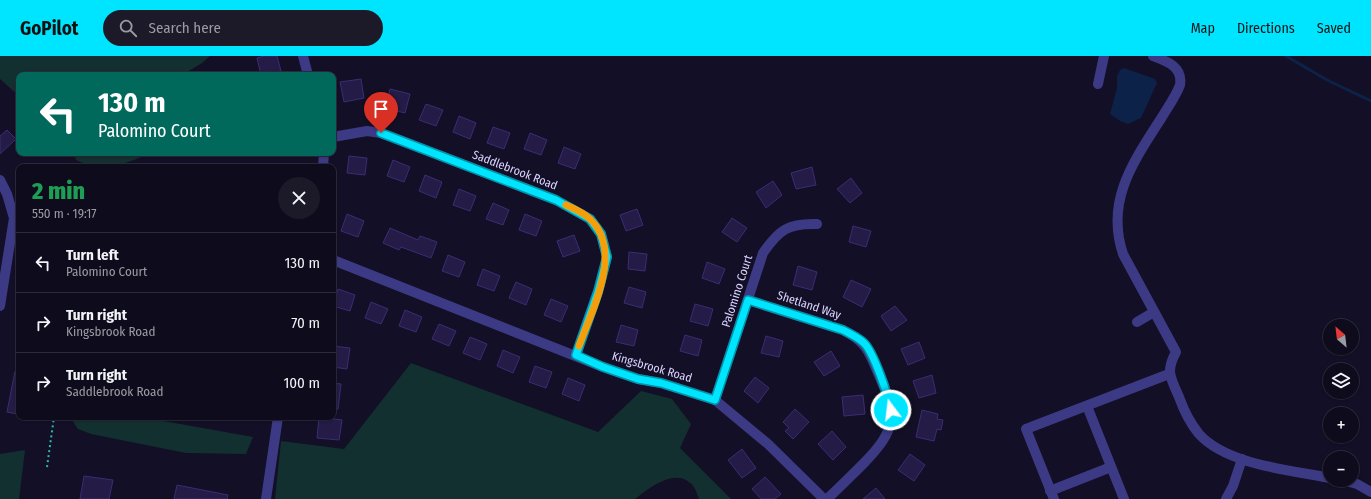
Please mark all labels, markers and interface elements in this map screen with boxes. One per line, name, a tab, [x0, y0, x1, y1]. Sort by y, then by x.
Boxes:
search box	[103, 10, 383, 46]
text: GoPilot	[20, 17, 79, 40]
icon: search	[117, 17, 139, 39]
text: Search here	[149, 19, 221, 37]
text: Map	[1191, 20, 1215, 37]
text: Directions	[1237, 20, 1295, 37]
text: Saved	[1317, 20, 1351, 37]
text: 130 m	[98, 86, 166, 119]
icon: left	[32, 88, 84, 140]
pin	[364, 92, 398, 133]
icon: arrive	[370, 98, 392, 120]
text: Palomino Court	[98, 120, 211, 142]
street label: Saddlebrook Road	[471, 147, 559, 193]
text: 2 min	[32, 177, 85, 205]
button: close	[278, 177, 320, 219]
text: 550 m · 19:17	[32, 206, 97, 221]
text: Turn left	[66, 246, 119, 264]
icon: left	[32, 252, 54, 274]
street label: Palomino Court	[719, 253, 755, 329]
text: 130 m	[285, 254, 320, 272]
text: Palomino Court	[66, 264, 147, 279]
street label: Shetland Way	[775, 288, 843, 322]
text: Turn right	[66, 306, 127, 324]
icon: right	[32, 312, 54, 334]
text: 70 m	[291, 314, 320, 332]
north arrow	[1323, 319, 1359, 355]
map controls	[1323, 319, 1359, 487]
text: Kingsbrook Road	[66, 324, 155, 339]
street label: Kingsbrook Road	[610, 349, 694, 385]
button: layers	[1323, 363, 1359, 399]
text: Turn right	[66, 366, 127, 384]
icon: right	[32, 372, 54, 394]
text: 100 m	[283, 374, 320, 392]
text: Saddlebrook Road	[66, 384, 163, 399]
position arrow	[870, 389, 912, 431]
button: +	[1323, 407, 1359, 443]
button: −	[1323, 451, 1359, 487]

